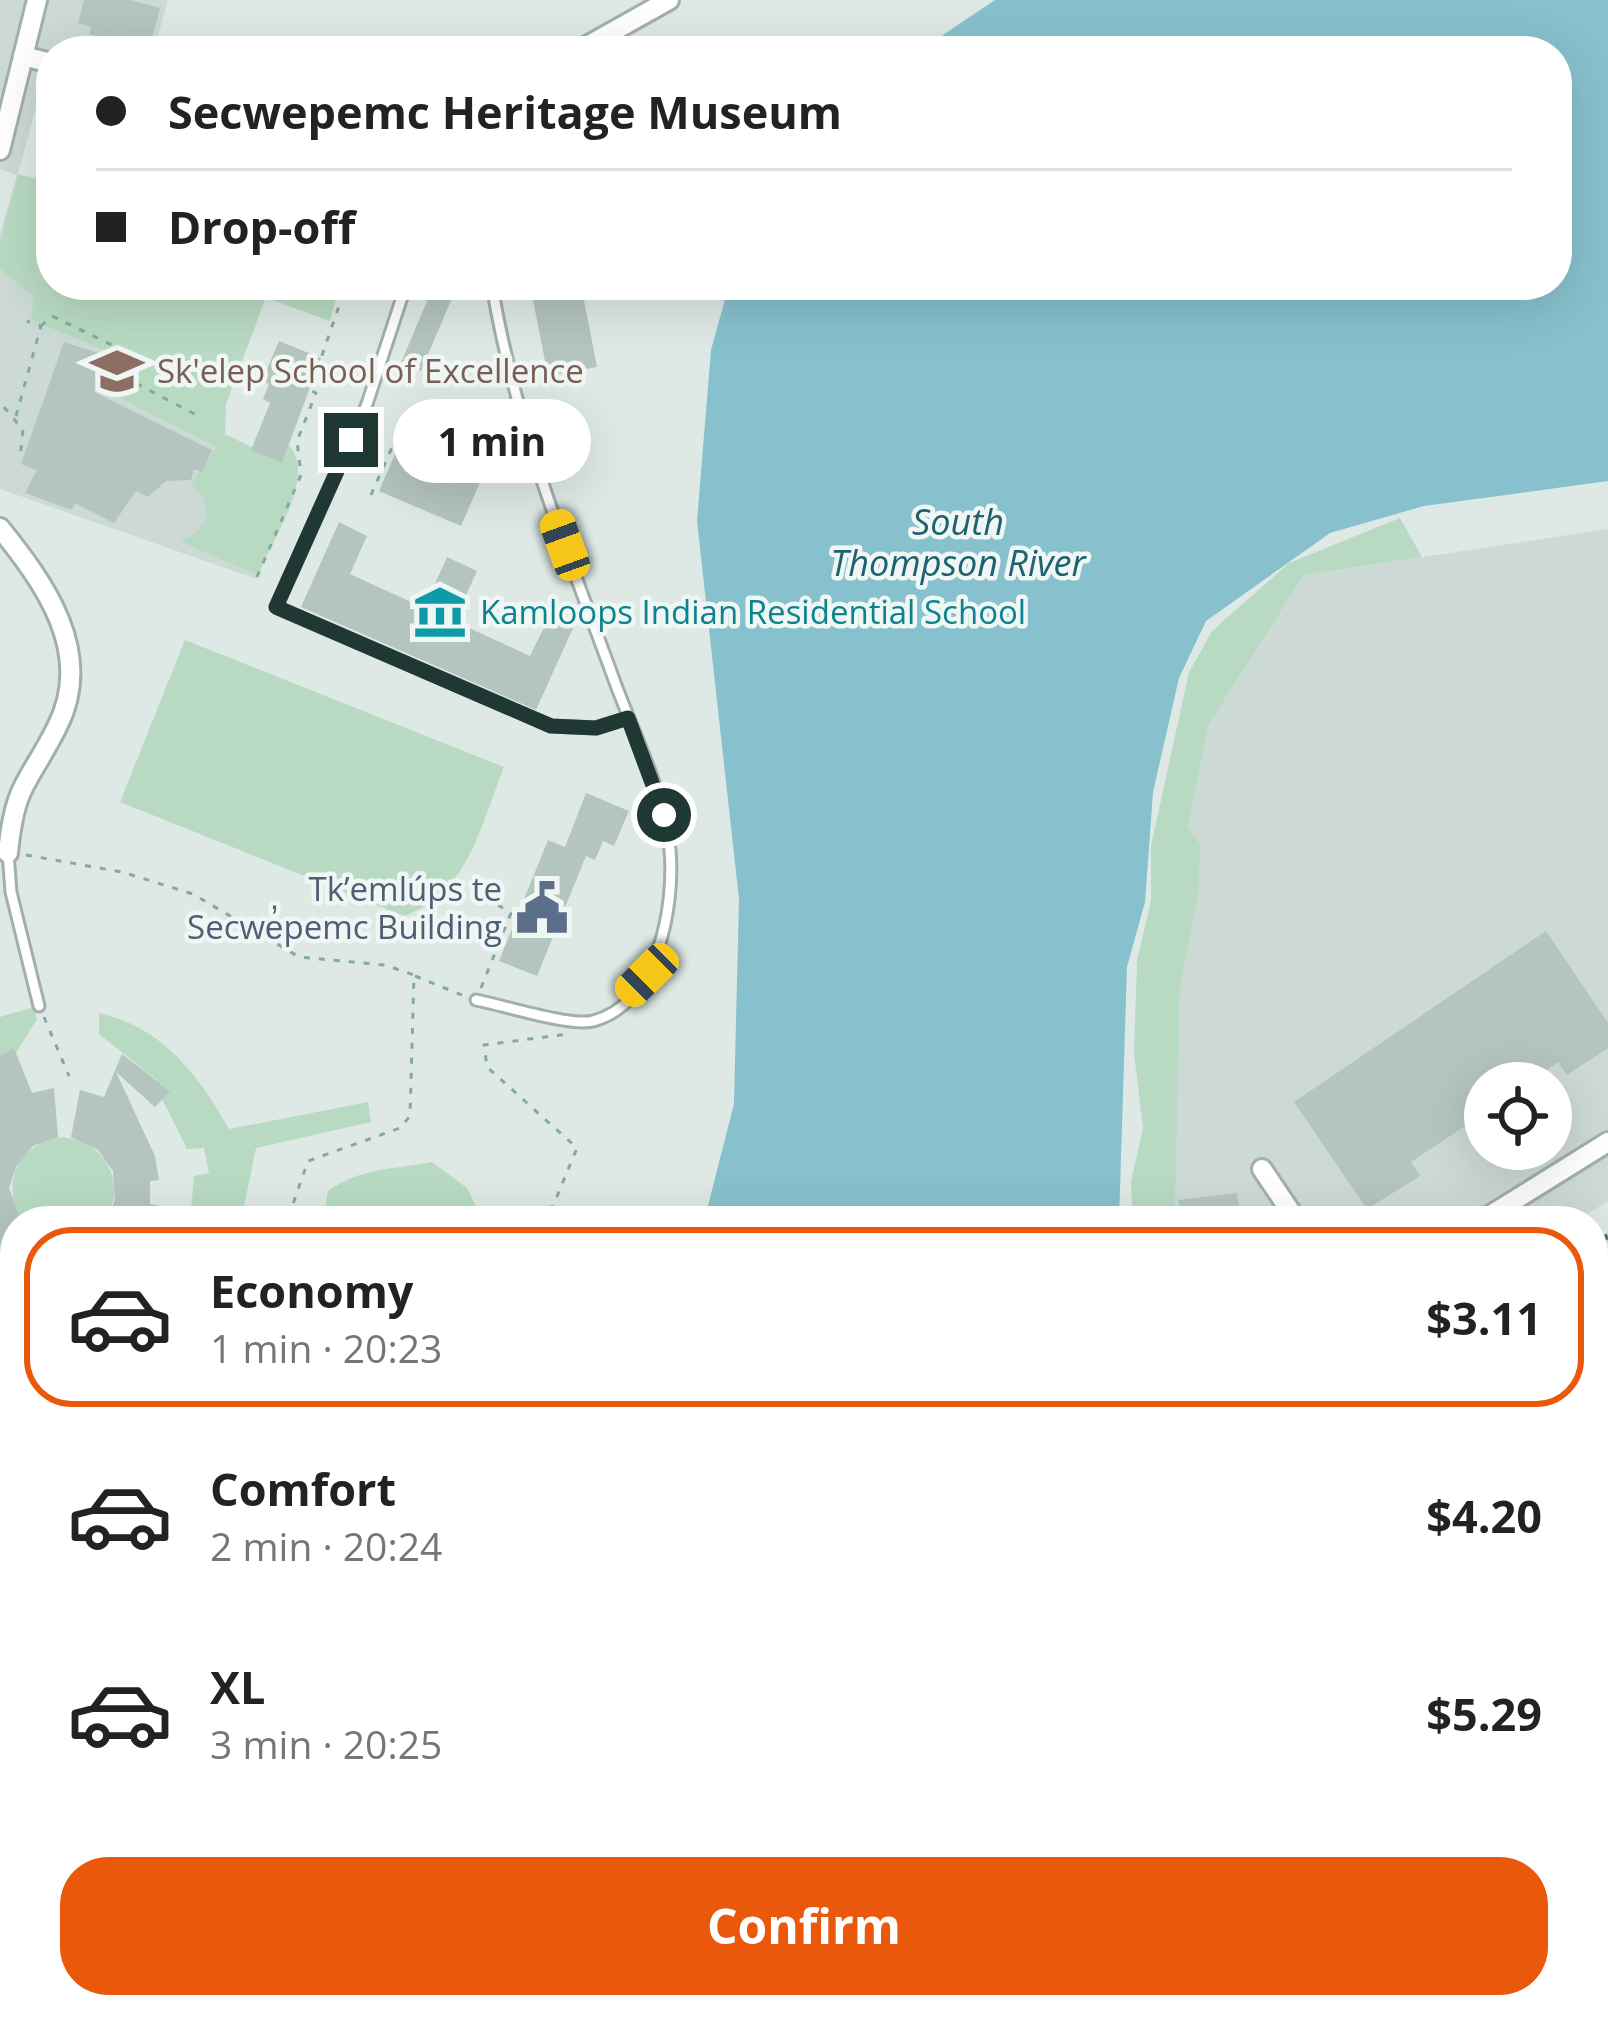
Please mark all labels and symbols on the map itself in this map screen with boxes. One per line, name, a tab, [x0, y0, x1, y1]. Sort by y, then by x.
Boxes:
school or university icon: Sk'elep School of Excellence	[88, 342, 146, 400]
place label: Sk'elep School of Excellence	[157, 348, 584, 393]
callout: 1 min	[393, 398, 591, 482]
route end	[324, 413, 378, 467]
water label: South Thompson River	[830, 497, 1087, 587]
car	[536, 505, 594, 585]
museum icon: Kamloops Indian Residential School	[411, 583, 469, 641]
place label: Kamloops Indian Residential School	[480, 589, 1026, 634]
route start	[637, 788, 691, 842]
place label: Tk’emlúps te Secwe̓pemc Building	[187, 866, 502, 949]
public building icon: Tk’emlúps te Secwe̓pemc Building	[513, 879, 571, 937]
car	[609, 937, 685, 1013]

